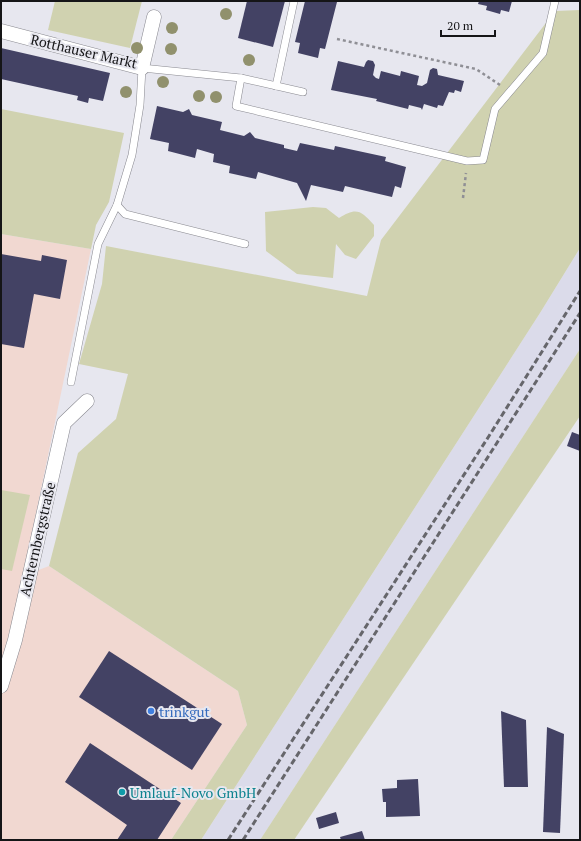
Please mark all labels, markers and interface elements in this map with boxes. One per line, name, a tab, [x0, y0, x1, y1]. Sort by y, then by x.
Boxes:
scale bar	[441, 12, 495, 38]
text: 20 m	[447, 18, 474, 33]
street label: Rotthauser Markt	[29, 30, 140, 73]
street label: Achternbergstraße	[15, 480, 59, 598]
place label: trinkgut	[159, 702, 211, 721]
marker: trinkgut	[146, 706, 156, 716]
place label: Umlauf-Novo GmbH	[130, 783, 256, 802]
marker: Umlauf-Novo GmbH	[117, 787, 127, 797]

